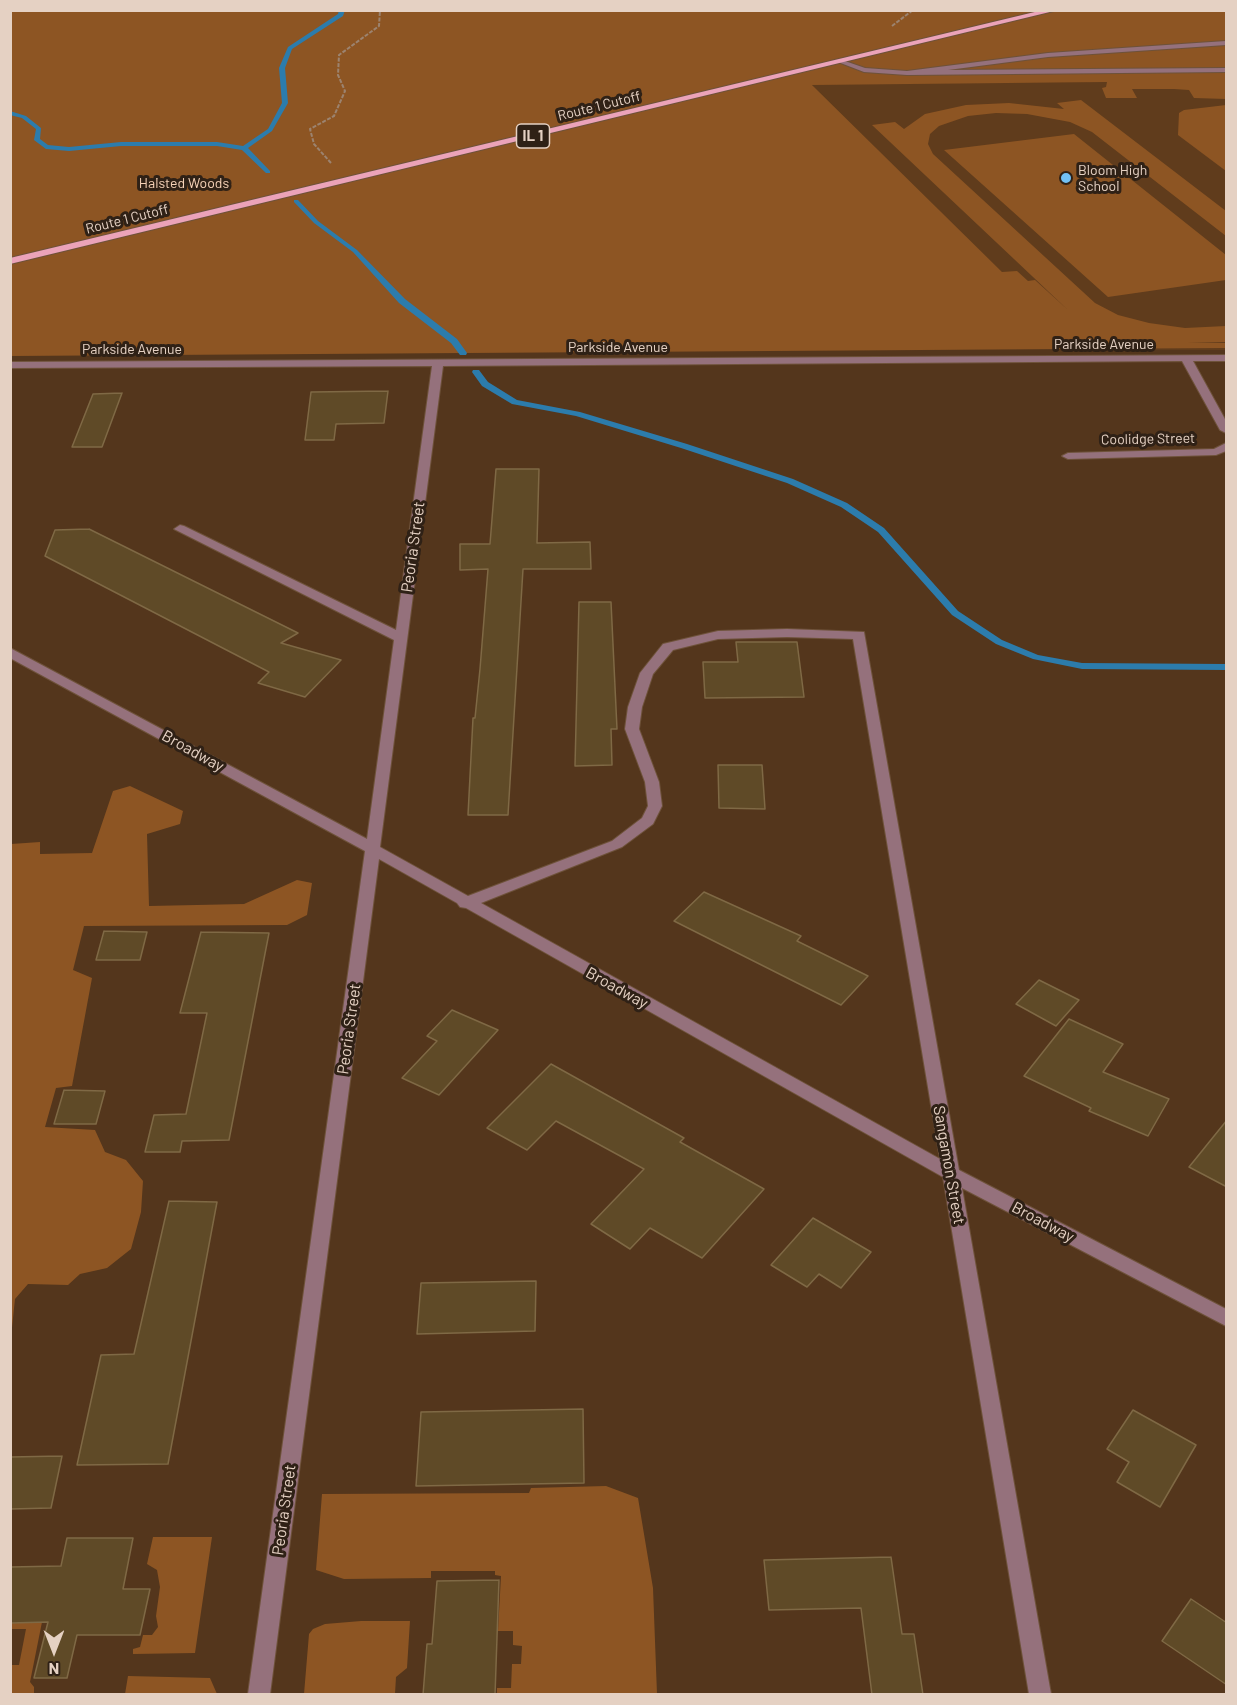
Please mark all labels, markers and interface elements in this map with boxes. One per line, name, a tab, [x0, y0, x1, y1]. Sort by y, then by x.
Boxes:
street label: Route 1 Cutoff	[556, 88, 642, 124]
road number: IL 1	[516, 124, 550, 148]
place label: Bloom High School	[1078, 162, 1147, 194]
marker: Bloom High School	[1059, 171, 1073, 185]
park label: Halsted Woods	[139, 175, 229, 191]
street label: Route 1 Cutoff	[84, 201, 170, 237]
street label: Parkside Avenue	[1054, 336, 1154, 352]
street label: Parkside Avenue	[568, 339, 668, 355]
street label: Parkside Avenue	[82, 341, 182, 357]
street label: Coolidge Street	[1101, 430, 1195, 448]
street label: Peoria Street	[397, 500, 429, 594]
street label: Broadway	[159, 726, 227, 776]
street label: Broadway	[583, 963, 651, 1013]
street label: Peoria Street	[333, 982, 365, 1076]
street label: Sangamon Street	[929, 1104, 969, 1226]
street label: Broadway	[1008, 1198, 1078, 1246]
street label: Peoria Street	[268, 1463, 300, 1557]
north arrow	[24, 1621, 84, 1681]
text: N	[49, 1660, 59, 1679]

